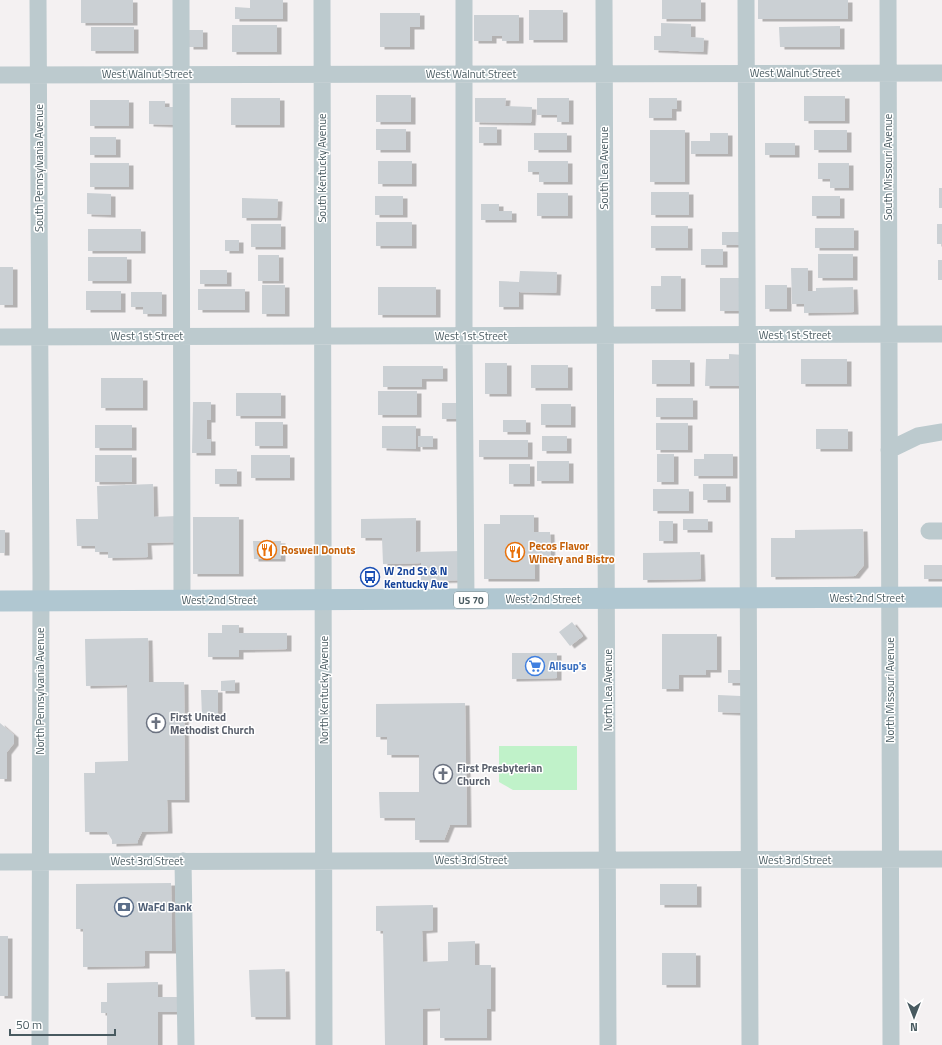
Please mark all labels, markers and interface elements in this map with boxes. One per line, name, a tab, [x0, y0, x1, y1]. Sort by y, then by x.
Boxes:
street label: West Walnut Street	[750, 65, 840, 81]
street label: West Walnut Street	[102, 66, 192, 82]
street label: West Walnut Street	[426, 66, 516, 82]
street label: South Pennsylvania Avenue	[31, 104, 47, 232]
street label: South Kentucky Avenue	[314, 113, 330, 223]
street label: South Missouri Avenue	[880, 113, 896, 220]
street label: South Lea Avenue	[596, 126, 612, 209]
street label: West 1st Street	[759, 327, 831, 343]
street label: West 1st Street	[111, 328, 183, 344]
street label: West 1st Street	[435, 328, 507, 344]
place label: Pecos Flavor Winery and Bistro	[529, 538, 615, 567]
restaurant icon: Roswell Donuts	[256, 539, 278, 561]
restaurant icon: Pecos Flavor Winery and Bistro	[504, 541, 526, 563]
place label: Roswell Donuts	[281, 542, 355, 558]
place label: W 2nd St & N Kentucky Ave	[384, 563, 448, 592]
bus stop icon: W 2nd St & N Kentucky Ave	[359, 566, 381, 588]
street label: West 2nd Street	[829, 590, 905, 606]
street label: West 2nd Street	[505, 591, 581, 607]
street label: West 2nd Street	[181, 592, 257, 608]
road number: US 70	[454, 592, 488, 608]
street label: North Pennsylvania Avenue	[32, 627, 48, 755]
street label: North Kentucky Avenue	[316, 635, 332, 744]
street label: North Missouri Avenue	[882, 637, 898, 743]
street label: North Lea Avenue	[600, 648, 616, 731]
supermarket icon: Allsup's	[524, 655, 546, 677]
place label: Allsup's	[549, 658, 587, 674]
place label: First United Methodist Church	[170, 709, 255, 738]
church icon: First United Methodist Church	[145, 712, 167, 734]
place label: First Presbyterian Church	[457, 760, 542, 789]
church icon: First Presbyterian Church	[432, 763, 454, 785]
street label: West 3rd Street	[435, 852, 508, 868]
street label: West 3rd Street	[759, 852, 832, 868]
street label: West 3rd Street	[111, 853, 184, 869]
bank icon: WaFd Bank	[113, 896, 135, 918]
place label: WaFd Bank	[138, 899, 192, 915]
north arrow	[894, 997, 934, 1037]
scale bar	[10, 1011, 115, 1037]
text: 50 m	[16, 1015, 42, 1034]
text: N	[910, 1019, 918, 1035]

